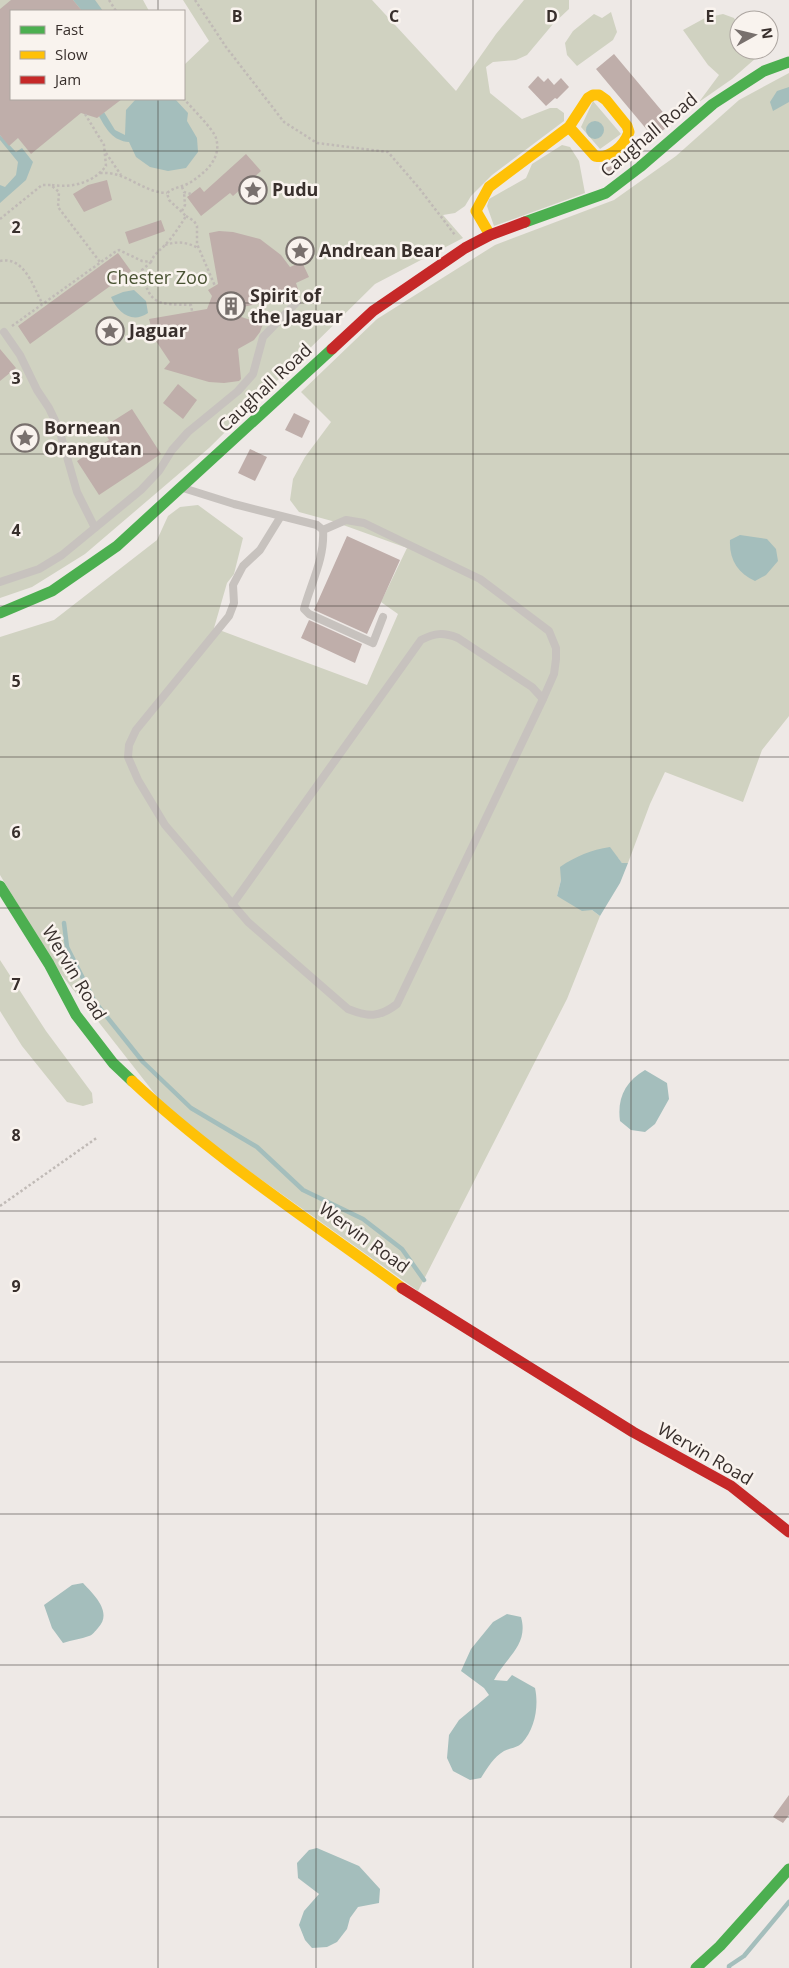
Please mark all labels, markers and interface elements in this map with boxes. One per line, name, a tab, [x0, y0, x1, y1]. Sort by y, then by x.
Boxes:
text: B	[232, 5, 242, 27]
text: C	[389, 5, 399, 27]
text: D	[546, 5, 558, 27]
text: E	[706, 5, 715, 27]
legend	[10, 10, 185, 100]
north arrow	[729, 10, 779, 60]
text: Fast	[55, 19, 84, 39]
text: N	[757, 26, 778, 40]
text: Slow	[55, 44, 88, 64]
text: Jam	[53, 69, 81, 89]
street label: Caughall Road	[595, 86, 702, 182]
place icon: Pudu	[238, 175, 268, 205]
place label: Pudu	[272, 177, 318, 201]
text: 2	[11, 216, 21, 238]
place icon: Andrean Bear	[285, 236, 315, 266]
place label: Andrean Bear	[319, 238, 443, 262]
park label: Chester Zoo	[106, 265, 208, 289]
place label: Spirit of the Jaguar	[250, 283, 343, 328]
building icon: Spirit of the Jaguar	[216, 291, 246, 321]
place icon: Jaguar	[95, 316, 125, 346]
place label: Jaguar	[127, 318, 187, 342]
street label: Caughall Road	[212, 338, 316, 437]
text: 3	[11, 367, 21, 389]
place label: Bornean Orangutan	[44, 415, 142, 460]
place icon: Bornean Orangutan	[10, 423, 40, 453]
text: 4	[11, 519, 21, 541]
text: 5	[11, 670, 21, 692]
text: 6	[11, 821, 21, 843]
street label: Wervin Road	[37, 921, 113, 1024]
text: 7	[11, 973, 21, 995]
text: 8	[11, 1124, 21, 1146]
street label: Wervin Road	[315, 1196, 415, 1278]
text: 9	[11, 1275, 21, 1297]
street label: Wervin Road	[653, 1416, 758, 1490]

